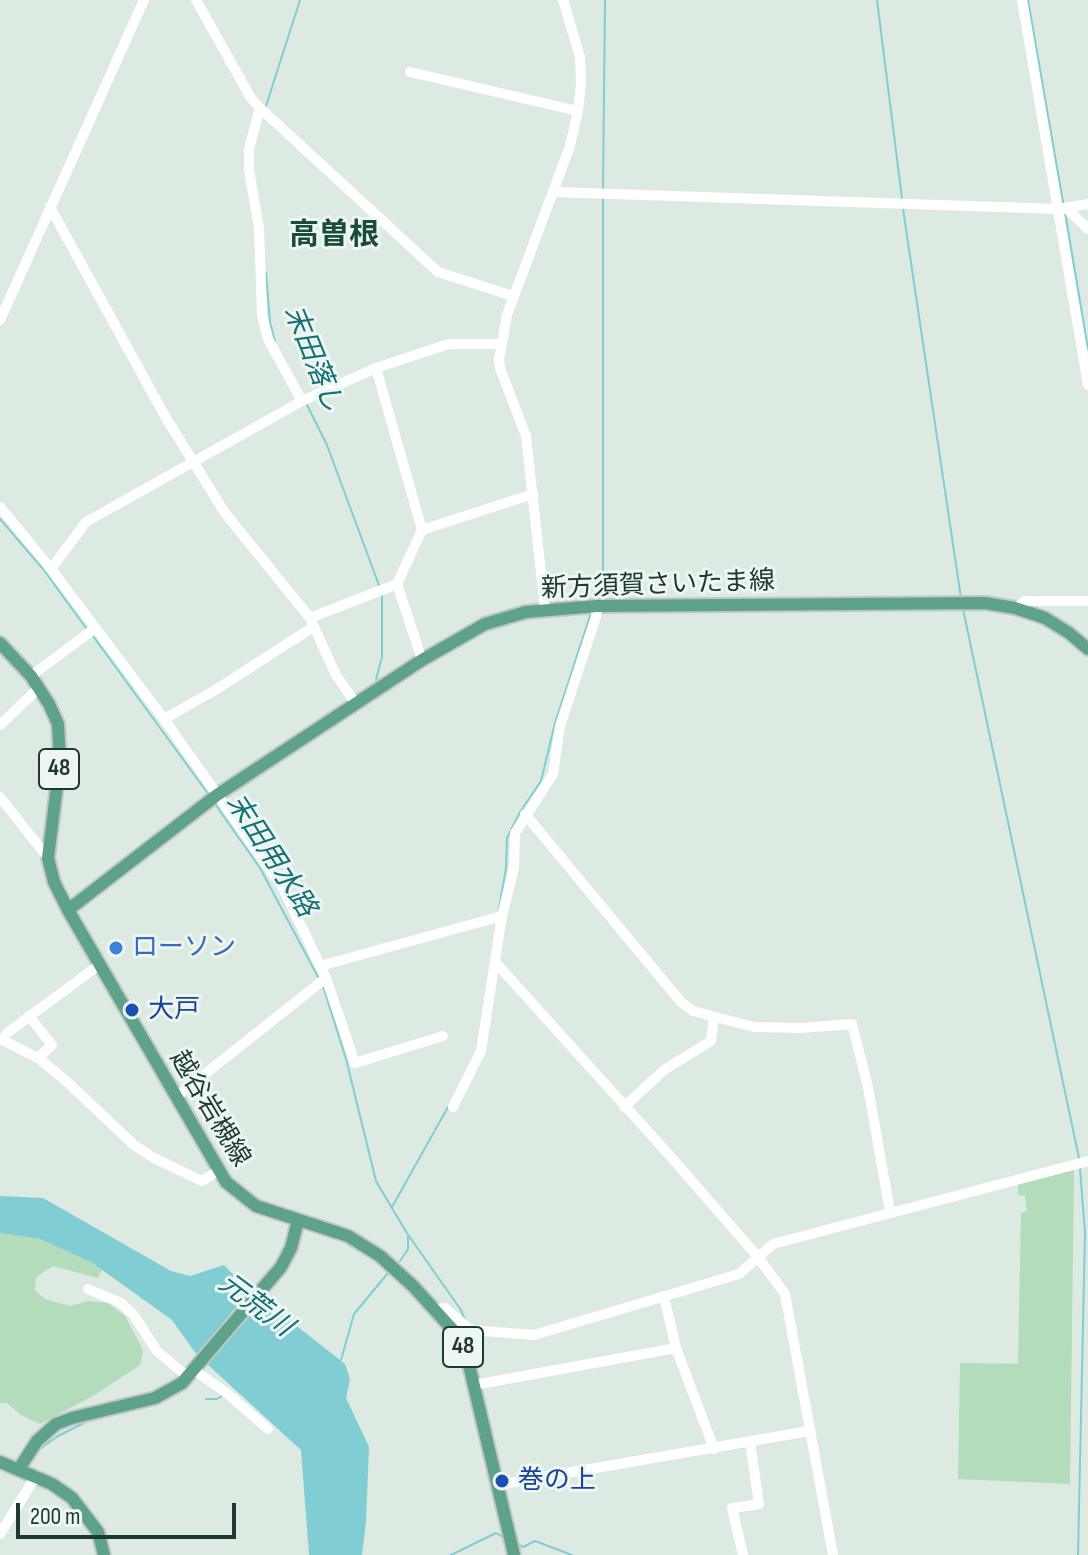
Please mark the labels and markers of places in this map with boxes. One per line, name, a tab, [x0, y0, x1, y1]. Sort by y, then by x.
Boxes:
place label: ローソン	[132, 932, 236, 964]
marker: ローソン	[107, 939, 125, 957]
place label: 大戸	[148, 994, 200, 1026]
marker: 大戸	[123, 1001, 141, 1019]
place label: 巻の上	[518, 1465, 596, 1497]
marker: 巻の上	[493, 1472, 511, 1490]

